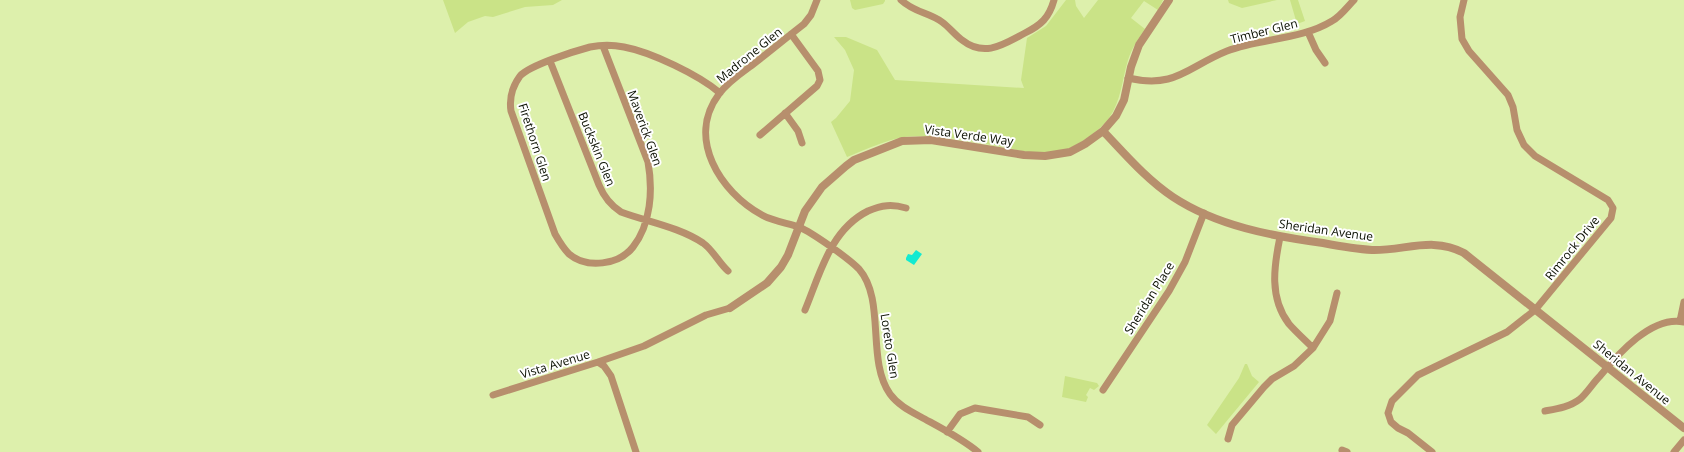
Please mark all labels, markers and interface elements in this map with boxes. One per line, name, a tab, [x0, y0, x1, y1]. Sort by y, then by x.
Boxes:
street label: Timber Glen	[1229, 14, 1299, 48]
street label: Madrone Glen	[713, 23, 785, 87]
street label: Maverick Glen	[623, 88, 667, 168]
street label: Firethorn Glen	[514, 101, 556, 183]
street label: Buckskin Glen	[574, 109, 620, 189]
street label: Vista Verde Way	[923, 120, 1016, 150]
street label: Rimrock Drive	[1541, 212, 1603, 284]
street label: Sheridan Avenue	[1278, 215, 1374, 245]
street label: Sheridan Place	[1120, 258, 1178, 337]
street label: Loreto Glen	[876, 312, 904, 380]
street label: Sheridan Avenue	[1590, 336, 1674, 409]
street label: Vista Avenue	[518, 345, 592, 383]

